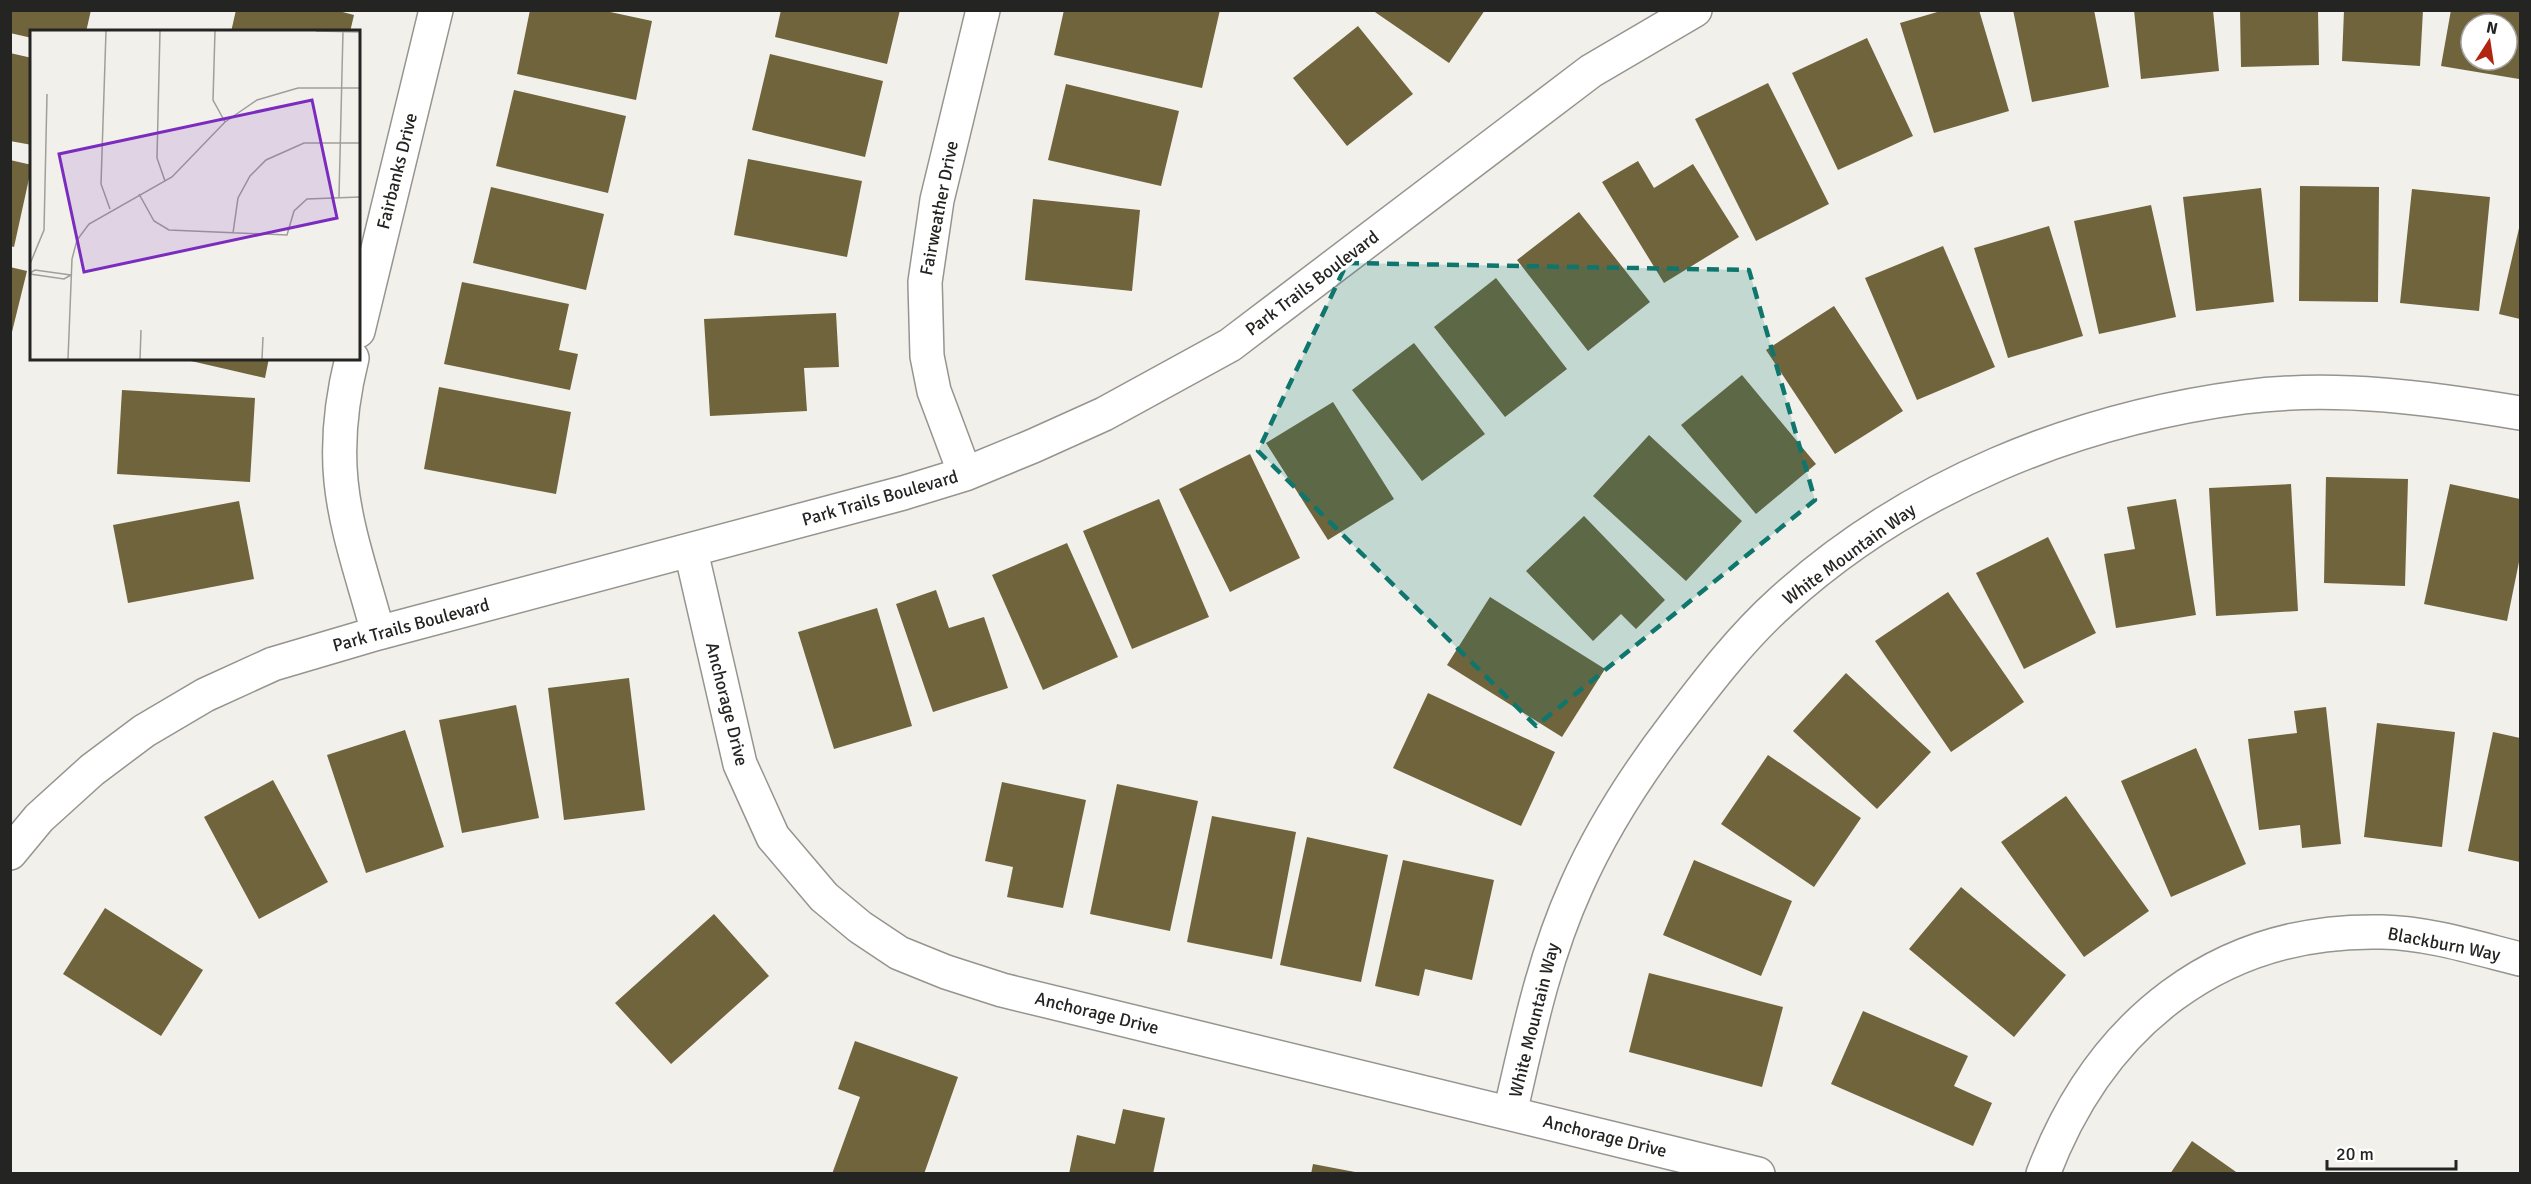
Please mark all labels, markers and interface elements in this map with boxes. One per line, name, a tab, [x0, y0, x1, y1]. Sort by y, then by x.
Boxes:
north arrow	[2459, 12, 2519, 72]
text: N	[2484, 17, 2499, 39]
inset map	[30, 30, 360, 360]
street label: Fairbanks Drive	[372, 111, 422, 231]
street label: Fairweather Drive	[915, 139, 963, 277]
street label: Park Trails Boulevard	[1241, 226, 1383, 340]
street label: Park Trails Boulevard	[799, 465, 961, 531]
street label: White Mountain Way	[1778, 498, 1920, 610]
street label: Park Trails Boulevard	[330, 593, 492, 657]
street label: Anchorage Drive	[701, 640, 753, 768]
street label: Blackburn Way	[2386, 922, 2503, 966]
street label: White Mountain Way	[1504, 940, 1564, 1100]
street label: Anchorage Drive	[1033, 987, 1161, 1039]
street label: Anchorage Drive	[1541, 1110, 1669, 1162]
scale bar	[2327, 1133, 2456, 1171]
text: 20 m	[2336, 1143, 2374, 1165]

